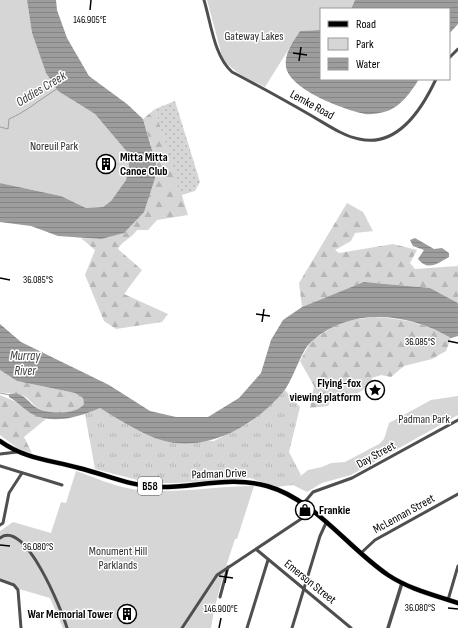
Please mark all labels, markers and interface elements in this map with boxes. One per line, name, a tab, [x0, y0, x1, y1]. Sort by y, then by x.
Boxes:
legend	[320, 8, 450, 80]
text: 146.905°E	[73, 14, 107, 26]
text: Road	[356, 17, 376, 32]
park label: Gateway Lakes	[224, 29, 284, 44]
text: Park	[356, 37, 374, 52]
text: Water	[356, 57, 380, 72]
water label: Oddies Creek	[13, 67, 70, 110]
street label: Lemke Road	[287, 87, 337, 123]
park label: Noreuil Park	[30, 139, 78, 154]
place label: Mitta Mitta Canoe Club	[120, 150, 168, 179]
building icon: Mitta Mitta Canoe Club	[95, 153, 117, 175]
text: 36.085°S	[23, 274, 53, 286]
text: 36.085°S	[405, 336, 435, 348]
water label: Murray River	[10, 348, 41, 379]
place label: Flying-fox viewing platform	[290, 376, 361, 405]
place icon: Flying-fox viewing platform	[364, 379, 386, 401]
park label: Padman Park	[398, 412, 450, 427]
street label: Day Street	[354, 438, 398, 472]
street label: Padman Drive	[191, 466, 247, 482]
road number: B58	[138, 477, 162, 495]
street label: McLennan Street	[370, 491, 438, 537]
shop icon: Frankie	[294, 499, 316, 521]
place label: Frankie	[319, 503, 350, 518]
text: 36.080°S	[23, 541, 53, 553]
park label: Monument Hill Parklands	[89, 544, 147, 573]
street label: Emerson Street	[281, 557, 339, 608]
text: 36.080°S	[405, 602, 435, 614]
building icon: War Memorial Tower	[116, 603, 138, 625]
text: 146.900°E	[204, 603, 238, 615]
place label: War Memorial Tower	[28, 607, 113, 622]

